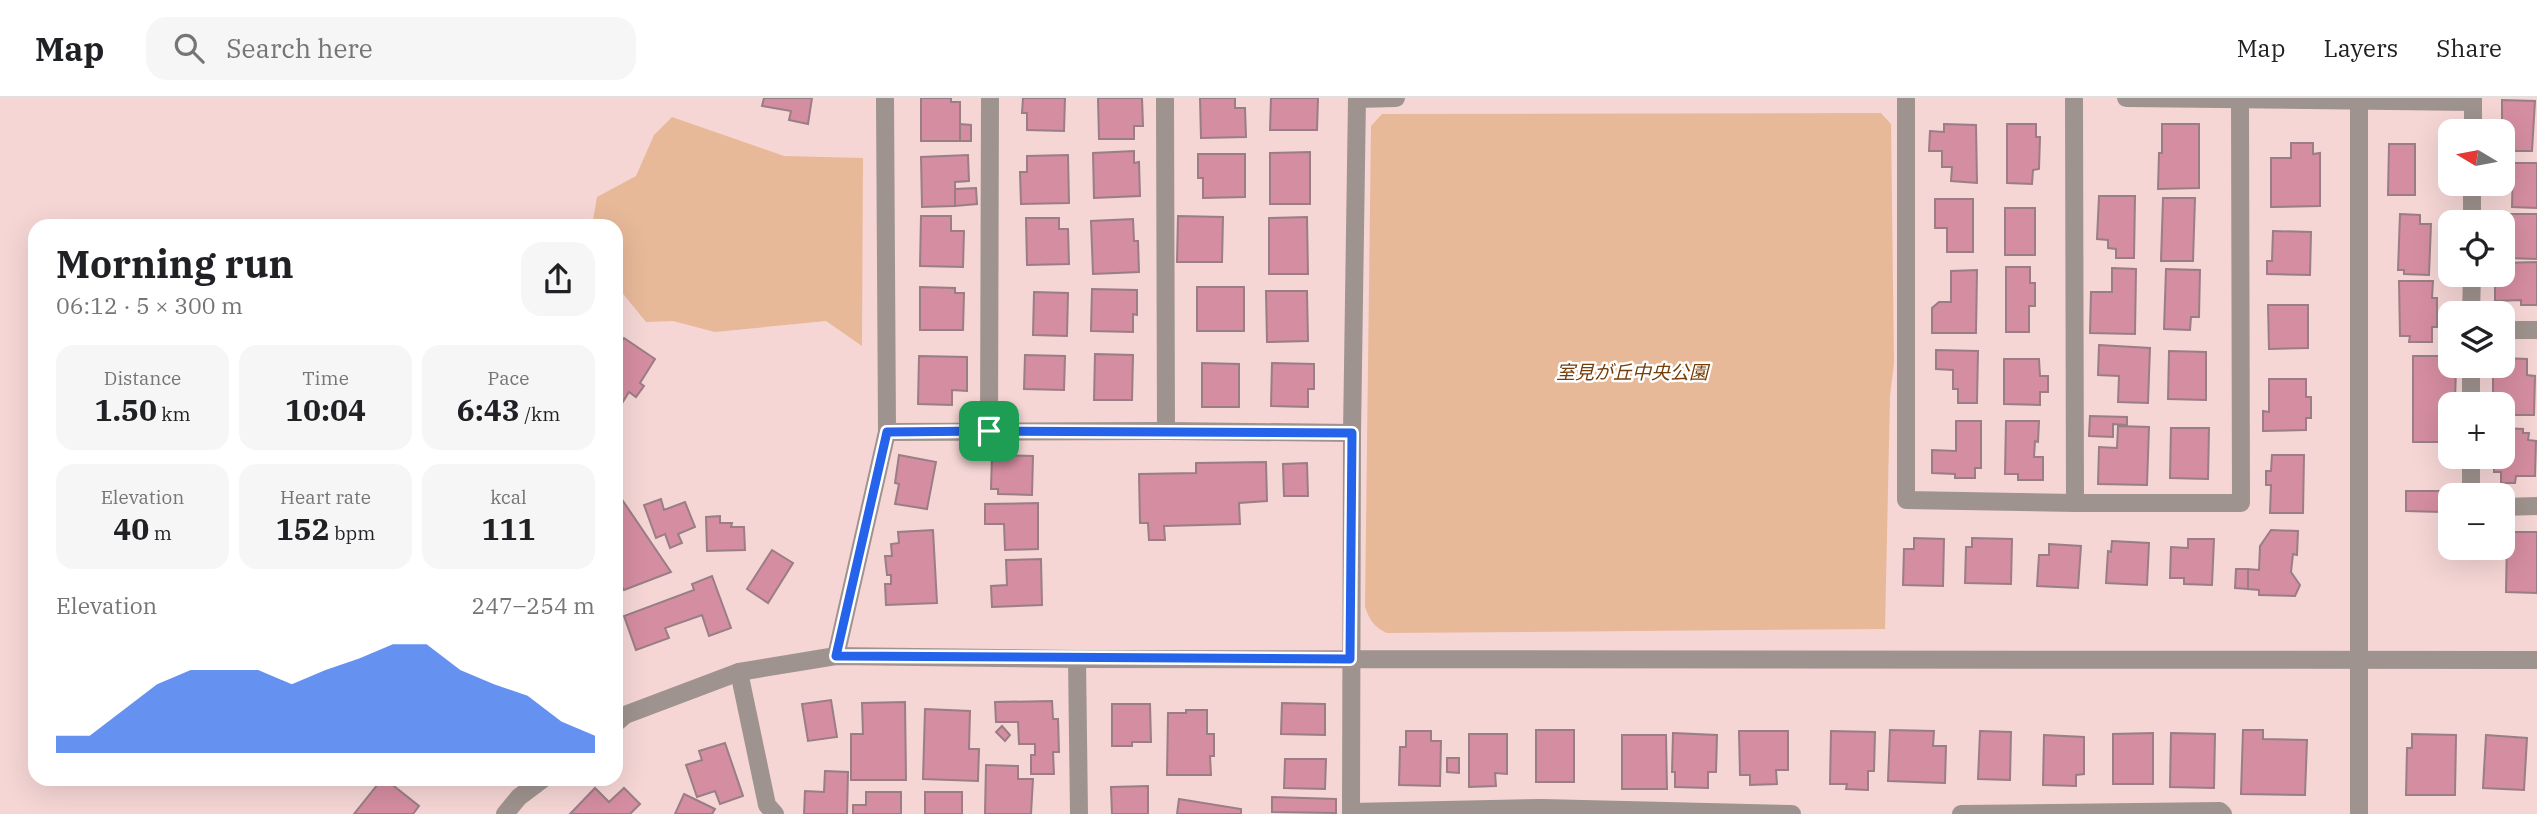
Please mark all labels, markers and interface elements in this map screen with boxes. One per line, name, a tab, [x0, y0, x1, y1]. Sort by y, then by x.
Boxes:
search box	[146, 17, 636, 80]
text: Map	[35, 27, 104, 70]
icon: search	[170, 29, 208, 67]
text: Search here	[226, 31, 373, 65]
text: Map	[2237, 32, 2285, 64]
text: Layers	[2323, 32, 2398, 64]
text: Share	[2436, 32, 2502, 64]
north arrow	[2438, 119, 2515, 196]
map controls	[2438, 119, 2515, 560]
button: locate	[2438, 210, 2515, 287]
text: Morning run	[56, 239, 294, 288]
button: share	[521, 242, 595, 316]
text: 06:12 · 5 × 300 m	[56, 290, 243, 320]
button: layers	[2438, 301, 2515, 378]
park label: 室見が丘中央公園	[1556, 360, 1711, 384]
text: Distance	[104, 366, 181, 390]
text: Time	[302, 366, 349, 390]
text: Pace	[488, 366, 529, 390]
text: 1.50	[94, 390, 157, 429]
text: 10:04	[285, 390, 366, 429]
text: 6:43	[457, 390, 520, 429]
button: +	[2438, 392, 2515, 469]
pin	[959, 401, 1019, 461]
text: km	[157, 402, 191, 426]
text: /km	[520, 402, 560, 426]
icon: arrive	[970, 412, 1008, 450]
button: −	[2438, 483, 2515, 560]
text: Elevation	[101, 485, 184, 509]
text: Heart rate	[280, 485, 371, 509]
text: kcal	[490, 485, 527, 509]
text: 40	[113, 509, 149, 548]
text: 152	[276, 509, 330, 548]
text: 111	[482, 509, 536, 548]
text: m	[149, 521, 172, 545]
text: bpm	[330, 521, 375, 545]
text: Elevation	[56, 590, 157, 620]
text: 247–254 m	[471, 590, 595, 620]

